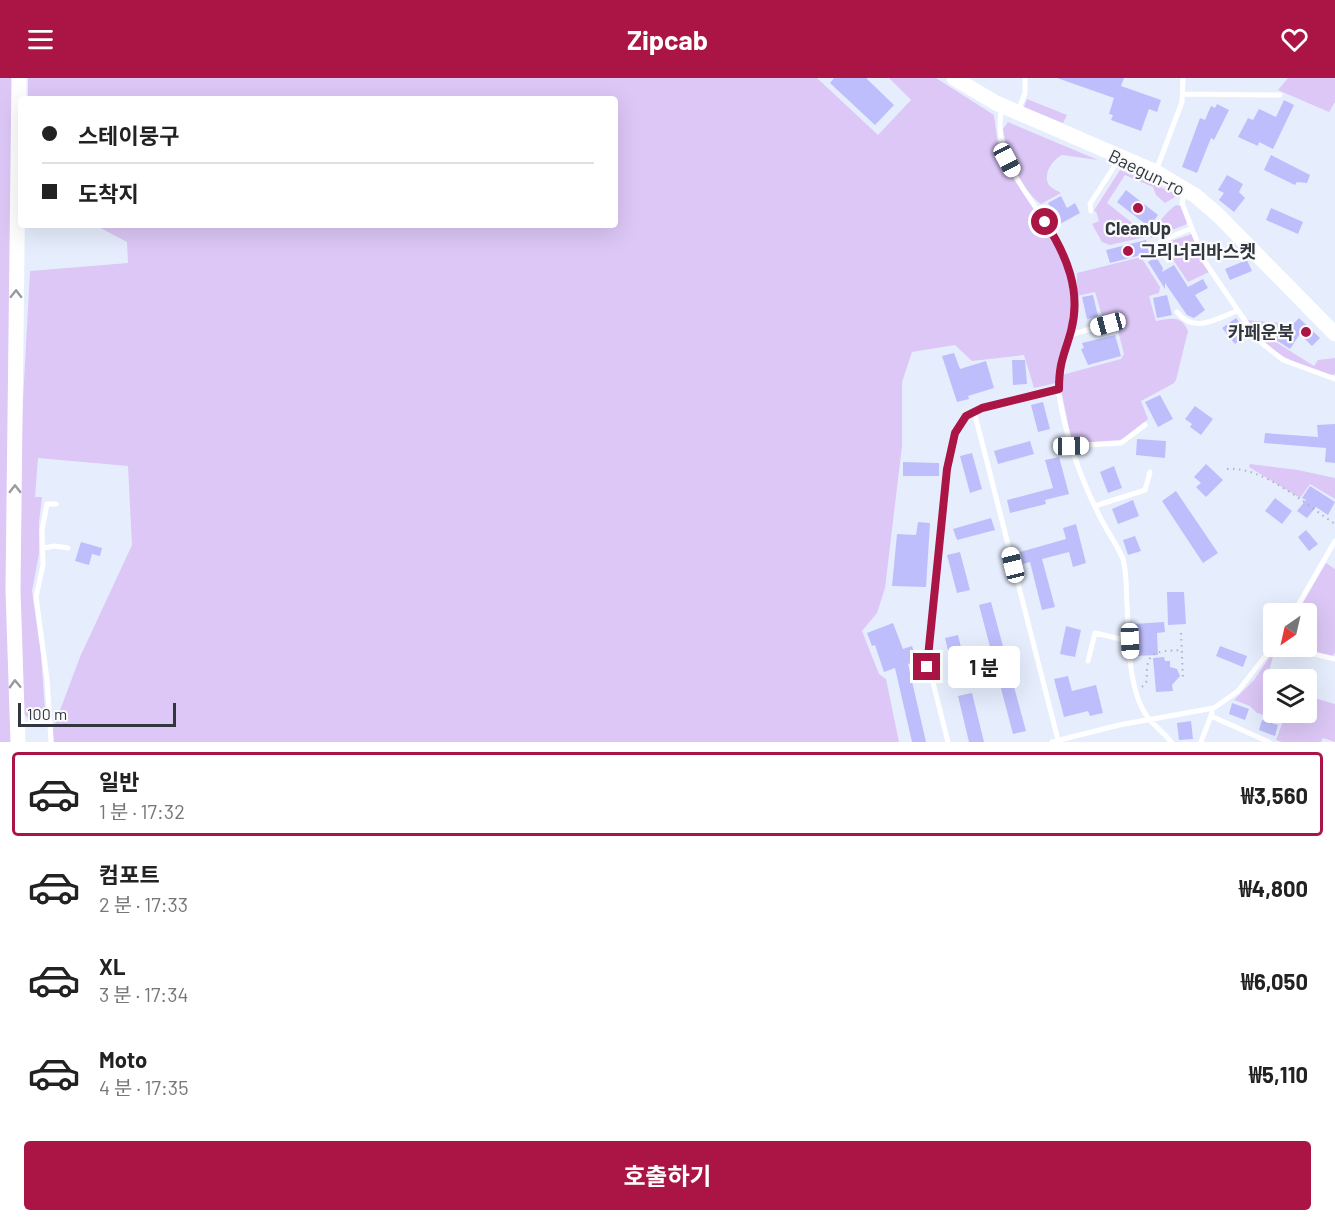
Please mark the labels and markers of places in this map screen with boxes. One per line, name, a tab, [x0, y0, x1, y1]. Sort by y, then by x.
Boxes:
marker: CleanUp	[1131, 201, 1145, 215]
place label: CleanUp	[1105, 217, 1171, 239]
place label: 그리너리바스켓	[1140, 240, 1256, 262]
marker: 그리너리바스켓	[1121, 244, 1135, 258]
place label: 카페운북	[1228, 321, 1294, 343]
marker: 카페운북	[1299, 325, 1313, 339]

